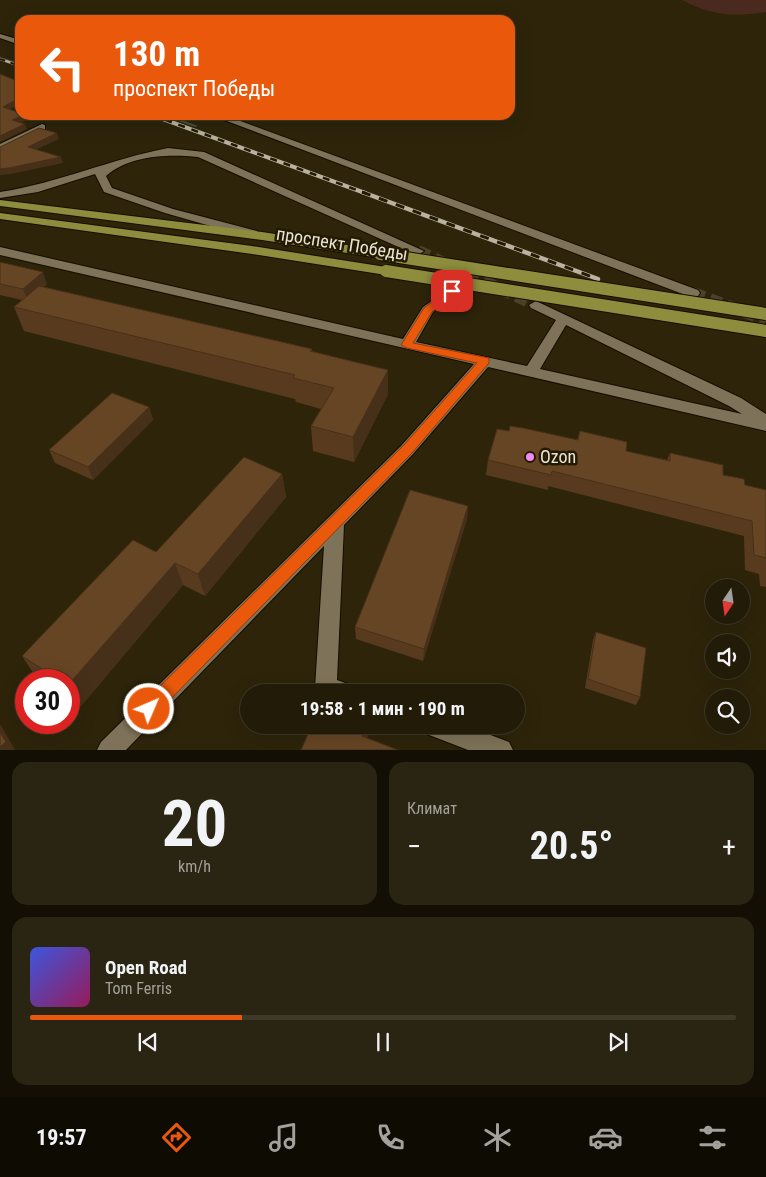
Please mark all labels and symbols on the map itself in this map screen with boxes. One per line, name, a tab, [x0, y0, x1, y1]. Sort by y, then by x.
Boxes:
street label: проспект Победы	[275, 223, 409, 264]
pin	[431, 270, 473, 312]
place label: Ozon	[540, 446, 576, 467]
marker: Ozon	[524, 451, 536, 463]
north arrow	[705, 579, 750, 624]
speed limit sign: 30	[15, 669, 80, 734]
position arrow	[122, 682, 174, 734]

